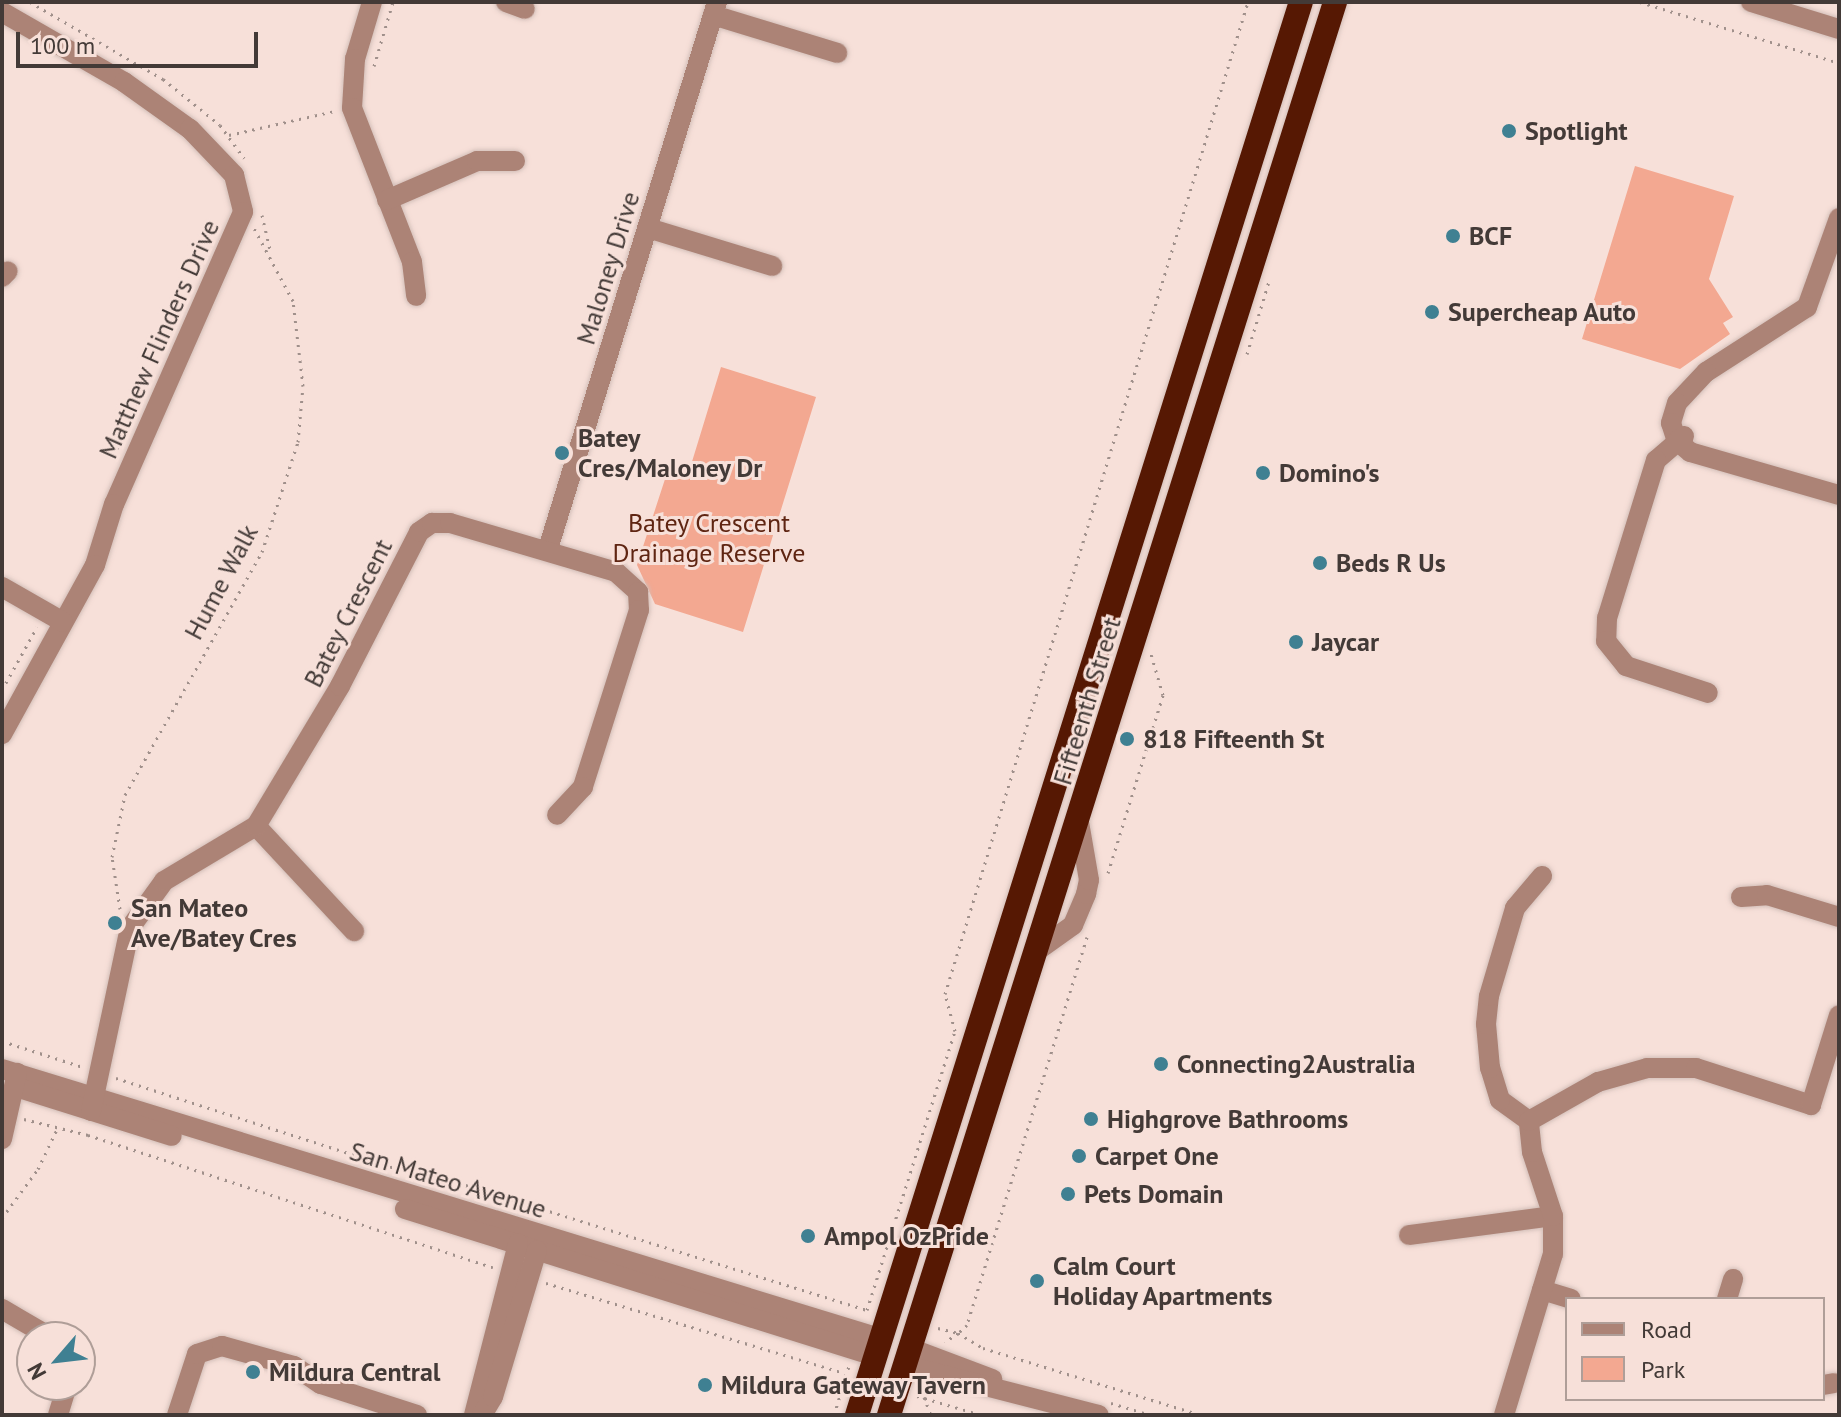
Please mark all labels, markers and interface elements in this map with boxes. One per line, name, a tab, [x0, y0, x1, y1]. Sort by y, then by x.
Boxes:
scale bar	[20, 16, 262, 66]
text: 100 m	[30, 30, 95, 61]
place label: Spotlight	[1525, 115, 1628, 147]
marker: Spotlight	[1500, 122, 1518, 140]
street label: Maloney Drive	[570, 187, 646, 349]
street label: Matthew Flinders Drive	[92, 214, 226, 464]
place label: BCF	[1469, 220, 1512, 252]
marker: BCF	[1444, 227, 1462, 245]
place label: Supercheap Auto	[1448, 296, 1637, 328]
marker: Supercheap Auto	[1423, 303, 1441, 321]
place label: Batey Cres/Maloney Dr	[578, 422, 763, 484]
marker: Batey Cres/Maloney Dr	[553, 444, 571, 462]
place label: Domino's	[1279, 457, 1380, 489]
marker: Domino's	[1254, 464, 1272, 482]
park label: Batey Crescent Drainage Reserve	[613, 507, 805, 568]
street label: Hume Walk	[178, 519, 264, 645]
street label: Batey Crescent	[297, 533, 399, 693]
place label: Beds R Us	[1336, 547, 1446, 579]
marker: Beds R Us	[1311, 554, 1329, 572]
street label: Fifteenth Street	[1047, 613, 1127, 789]
place label: Jaycar	[1312, 626, 1379, 658]
marker: Jaycar	[1287, 633, 1305, 651]
place label: 818 Fifteenth St	[1143, 723, 1324, 755]
marker: 818 Fifteenth St	[1118, 730, 1136, 748]
place label: San Mateo Ave/Batey Cres	[131, 892, 298, 954]
marker: San Mateo Ave/Batey Cres	[106, 914, 124, 932]
place label: Connecting2Australia	[1177, 1048, 1415, 1080]
marker: Connecting2Australia	[1152, 1055, 1170, 1073]
place label: Highgrove Bathrooms	[1107, 1103, 1348, 1135]
marker: Highgrove Bathrooms	[1082, 1110, 1100, 1128]
street label: San Mateo Avenue	[345, 1135, 551, 1225]
place label: Carpet One	[1095, 1140, 1219, 1172]
marker: Carpet One	[1070, 1147, 1088, 1165]
place label: Pets Domain	[1084, 1178, 1224, 1210]
marker: Pets Domain	[1059, 1185, 1077, 1203]
place label: Ampol OzPride	[824, 1220, 989, 1252]
marker: Ampol OzPride	[799, 1227, 817, 1245]
place label: Calm Court Holiday Apartments	[1053, 1250, 1274, 1312]
marker: Calm Court Holiday Apartments	[1028, 1272, 1046, 1290]
legend	[1565, 1297, 1825, 1401]
text: Road	[1641, 1314, 1692, 1345]
north arrow	[16, 1321, 96, 1401]
text: Park	[1641, 1354, 1685, 1385]
place label: Mildura Central	[269, 1356, 441, 1388]
text: N	[21, 1358, 52, 1384]
marker: Mildura Central	[244, 1363, 262, 1381]
place label: Mildura Gateway Tavern	[721, 1369, 988, 1401]
marker: Mildura Gateway Tavern	[696, 1376, 714, 1394]

